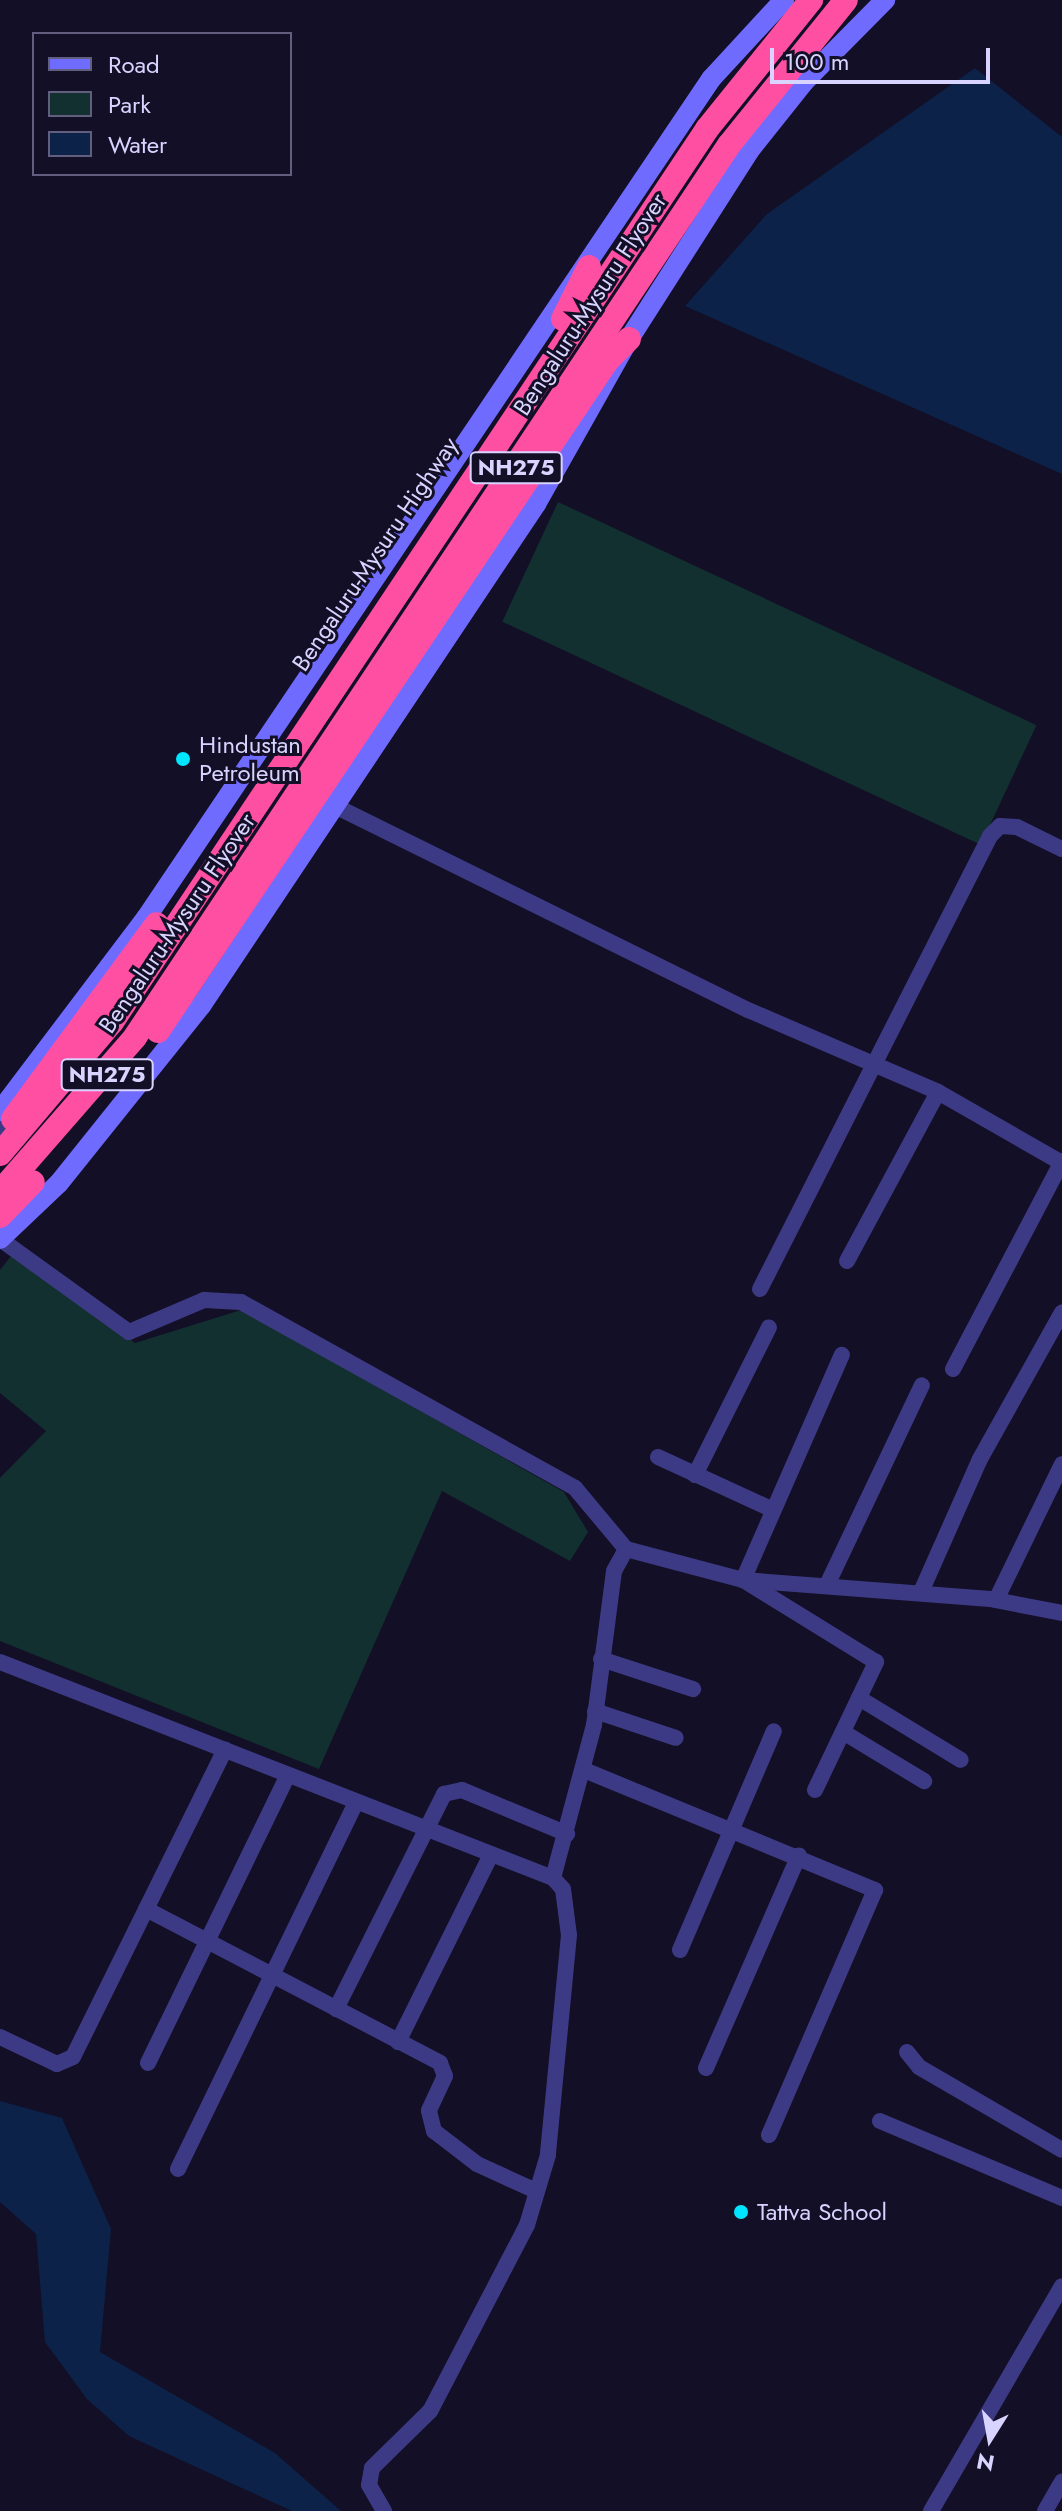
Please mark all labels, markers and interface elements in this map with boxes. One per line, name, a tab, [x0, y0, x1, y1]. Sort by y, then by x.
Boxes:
legend	[32, 32, 292, 176]
scale bar	[774, 32, 994, 82]
text: 100 m	[784, 44, 850, 79]
text: Road	[108, 47, 160, 82]
text: Park	[108, 87, 151, 122]
text: Water	[108, 127, 167, 162]
street label: Bengaluru-Mysuru Flyover	[507, 187, 673, 421]
street label: Bengaluru-Mysuru Highway	[286, 432, 464, 676]
road number: NH275	[468, 450, 564, 486]
place label: Hindustan Petroleum	[199, 731, 301, 787]
marker: Hindustan Petroleum	[174, 750, 192, 768]
street label: Bengaluru-Mysuru Flyover	[93, 808, 261, 1038]
road number: NH275	[59, 1057, 155, 1093]
place label: Tattva School	[757, 2198, 887, 2226]
marker: Tattva School	[732, 2203, 750, 2221]
north arrow	[950, 2399, 1030, 2479]
text: N	[974, 2445, 997, 2480]

